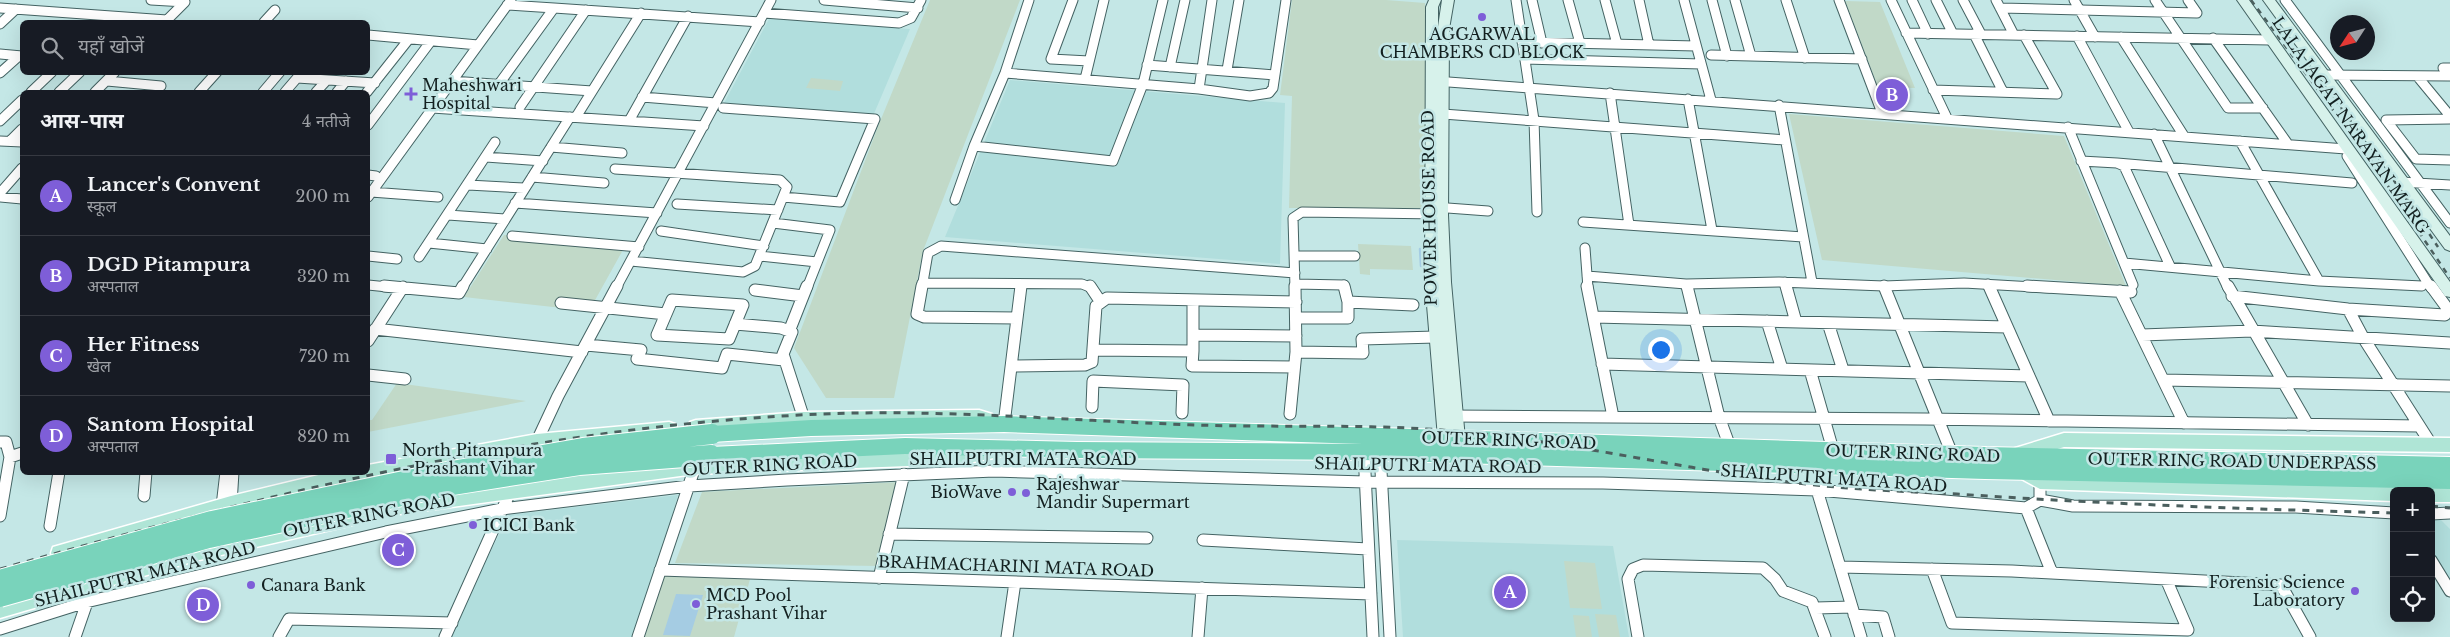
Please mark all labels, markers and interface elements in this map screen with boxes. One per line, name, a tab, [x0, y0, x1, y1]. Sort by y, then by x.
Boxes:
marker: AGGARWAL CHAMBERS CD BLOCK	[1476, 11, 1488, 23]
street label: LALA JAGAT NARAYAN MARG	[2268, 13, 2434, 237]
north arrow	[2330, 15, 2375, 60]
search box	[20, 20, 370, 75]
place label: AGGARWAL CHAMBERS CD BLOCK	[1380, 24, 1585, 62]
icon: search	[38, 34, 66, 62]
text: यहाँ खोजें	[78, 35, 144, 58]
place label: Maheshwari Hospital	[422, 75, 522, 113]
pin: B	[1876, 76, 1908, 114]
marker: Maheshwari Hospital	[404, 87, 418, 101]
text: आस-पास	[40, 108, 124, 134]
street label: POWER HOUSE ROAD	[1417, 110, 1441, 306]
text: 4 नतीजे	[302, 111, 350, 131]
text: Lancer's Convent	[87, 173, 260, 196]
text: A	[50, 186, 62, 206]
text: 200 m	[296, 186, 350, 206]
text: स्कूल	[87, 196, 116, 216]
text: DGD Pitampura	[87, 253, 250, 276]
text: B	[50, 266, 62, 286]
text: 320 m	[297, 266, 350, 286]
text: अस्पताल	[87, 276, 139, 296]
text: Her Fitness	[87, 333, 200, 356]
your location	[1648, 337, 1674, 363]
text: C	[49, 346, 63, 366]
text: 720 m	[299, 346, 350, 366]
text: खेल	[87, 356, 111, 376]
text: Santom Hospital	[87, 413, 254, 436]
text: D	[49, 426, 63, 446]
text: 820 m	[297, 426, 350, 446]
street label: OUTER RING ROAD	[1421, 427, 1597, 453]
text: अस्पताल	[87, 436, 139, 456]
place label: North Pitampura - Prashant Vihar	[402, 440, 542, 478]
street label: OUTER RING ROAD	[1825, 440, 2001, 466]
street label: OUTER RING ROAD UNDERPASS	[2087, 448, 2377, 474]
street label: SHAILPUTRI MATA ROAD	[909, 449, 1137, 469]
street label: OUTER RING ROAD	[682, 450, 858, 480]
marker: North Pitampura - Prashant Vihar	[384, 452, 398, 466]
street label: SHAILPUTRI MATA ROAD	[1314, 453, 1542, 477]
street label: SHAILPUTRI MATA ROAD	[1720, 460, 1948, 496]
place label: Rajeshwar Mandir Supermart	[1036, 474, 1190, 512]
place label: BioWave	[931, 482, 1002, 502]
marker: BioWave	[1006, 486, 1018, 498]
marker: Rajeshwar Mandir Supermart	[1020, 487, 1032, 499]
map controls	[2390, 487, 2435, 622]
button: +	[2390, 487, 2435, 532]
street label: OUTER RING ROAD	[281, 488, 457, 542]
place label: ICICI Bank	[483, 515, 575, 535]
marker: ICICI Bank	[467, 519, 479, 531]
pin: C	[382, 531, 414, 569]
button: −	[2390, 532, 2435, 577]
street label: SHAILPUTRI MATA ROAD	[32, 537, 258, 611]
street label: BRAHMACHARINI MATA ROAD	[878, 551, 1154, 581]
place label: Forensic Science Laboratory	[2209, 572, 2346, 610]
pin: A	[1494, 573, 1526, 611]
place label: Canara Bank	[261, 575, 366, 595]
button: locate	[2390, 577, 2435, 622]
marker: Canara Bank	[245, 579, 257, 591]
place label: MCD Pool Prashant Vihar	[706, 585, 827, 623]
marker: Forensic Science Laboratory	[2349, 585, 2361, 597]
pin: D	[187, 586, 219, 624]
marker: MCD Pool Prashant Vihar	[690, 598, 702, 610]

